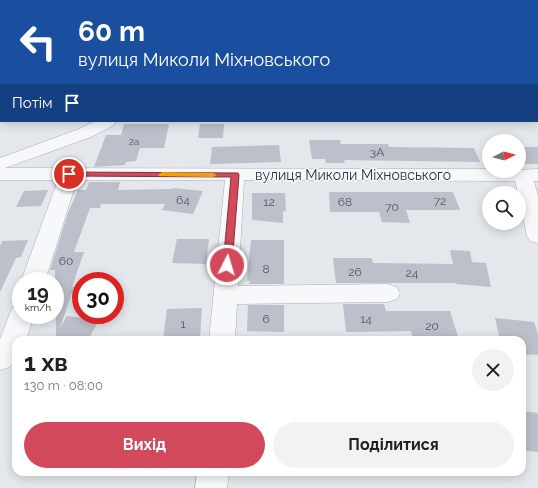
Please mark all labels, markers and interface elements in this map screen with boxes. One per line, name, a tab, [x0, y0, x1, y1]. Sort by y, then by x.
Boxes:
text: 60 m	[78, 15, 145, 48]
icon: left	[12, 16, 64, 68]
text: вулиця Миколи Міхновського	[78, 49, 330, 70]
icon: arrive	[61, 92, 83, 114]
text: Потім	[12, 94, 53, 112]
north arrow	[482, 134, 526, 178]
map controls	[482, 134, 526, 230]
house number: 2а	[129, 136, 139, 147]
house number: 3А	[370, 145, 384, 159]
pin	[52, 157, 86, 191]
icon: arrive	[58, 163, 80, 185]
street label: вулиця Миколи Міхновського	[255, 167, 451, 183]
button: search	[482, 186, 526, 230]
house number: 64	[176, 193, 190, 207]
house number: 72	[434, 194, 446, 208]
house number: 12	[263, 195, 275, 209]
house number: 68	[338, 195, 352, 209]
house number: 70	[385, 200, 399, 214]
position arrow	[206, 244, 248, 286]
house number: 60	[59, 254, 73, 268]
house number: 8	[262, 262, 270, 276]
house number: 26	[348, 265, 362, 279]
house number: 24	[406, 266, 419, 280]
speed limit sign: 30	[72, 272, 124, 324]
text: 19	[27, 281, 49, 305]
text: km/h	[25, 302, 51, 313]
house number: 6	[262, 312, 270, 326]
house number: 14	[360, 312, 372, 326]
house number: 1	[180, 317, 186, 331]
house number: 20	[425, 319, 439, 333]
text: 1 хв	[24, 348, 68, 377]
button: close	[472, 349, 514, 391]
text: 130 m · 08:00	[24, 378, 103, 393]
button: Вихід	[24, 422, 265, 468]
button: Поділитися	[273, 422, 514, 468]

